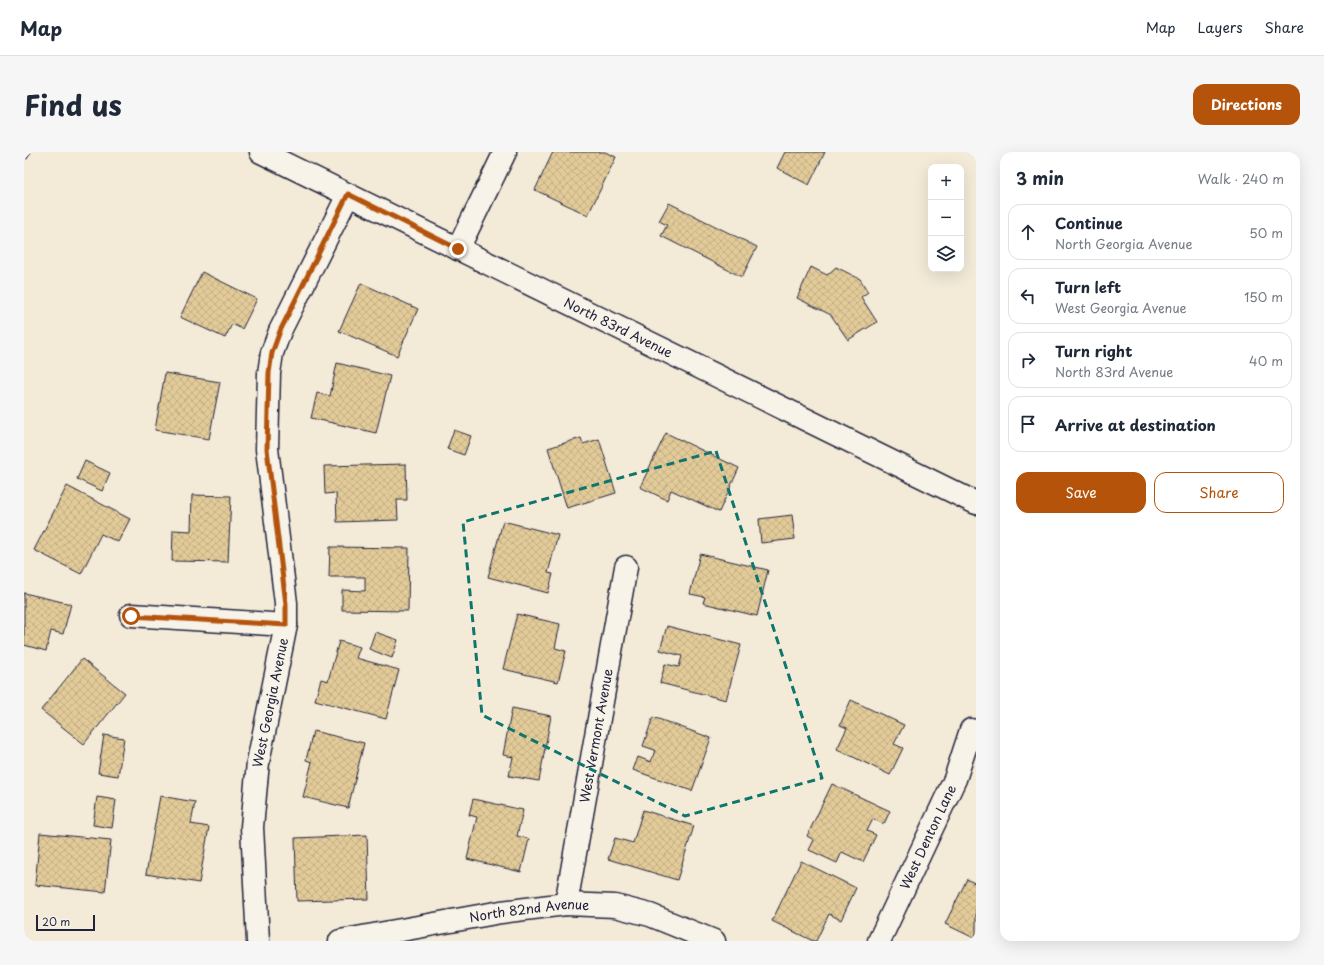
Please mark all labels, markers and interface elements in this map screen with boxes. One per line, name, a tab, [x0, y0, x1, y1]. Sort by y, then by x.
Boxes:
text: Map	[20, 14, 62, 42]
text: Map	[1146, 17, 1176, 38]
text: Layers	[1198, 17, 1243, 38]
text: Share	[1265, 17, 1304, 38]
text: Find us	[24, 83, 122, 126]
button: Directions	[1193, 84, 1300, 125]
map controls	[928, 164, 964, 272]
button: +	[928, 164, 964, 200]
text: 3 min	[1016, 165, 1064, 191]
text: Walk · 240 m	[1198, 169, 1284, 188]
button: −	[928, 200, 964, 236]
text: Continue	[1055, 211, 1123, 234]
icon: ahead	[1017, 221, 1039, 243]
text: 50 m	[1249, 223, 1283, 242]
text: North Georgia Avenue	[1055, 234, 1193, 253]
button: layers	[928, 236, 964, 272]
route end	[449, 240, 467, 258]
text: Turn left	[1055, 275, 1121, 298]
icon: left	[1017, 285, 1039, 307]
text: 150 m	[1244, 287, 1283, 306]
street label: North 83rd Avenue	[561, 292, 676, 362]
text: West Georgia Avenue	[1055, 298, 1187, 317]
text: Turn right	[1055, 339, 1132, 362]
icon: right	[1017, 349, 1039, 371]
text: 40 m	[1249, 351, 1283, 370]
text: North 83rd Avenue	[1055, 362, 1173, 381]
icon: arrive	[1017, 413, 1039, 435]
text: Arrive at destination	[1055, 413, 1216, 436]
button: Save	[1016, 472, 1146, 513]
button: Share	[1154, 472, 1284, 513]
route start	[122, 607, 140, 625]
street label: West Georgia Avenue	[247, 636, 292, 769]
street label: West Vermont Avenue	[574, 667, 617, 804]
street label: West Denton Lane	[895, 781, 960, 892]
street label: North 82nd Avenue	[468, 894, 590, 927]
scale bar	[36, 913, 95, 932]
text: 20 m	[42, 913, 70, 930]

